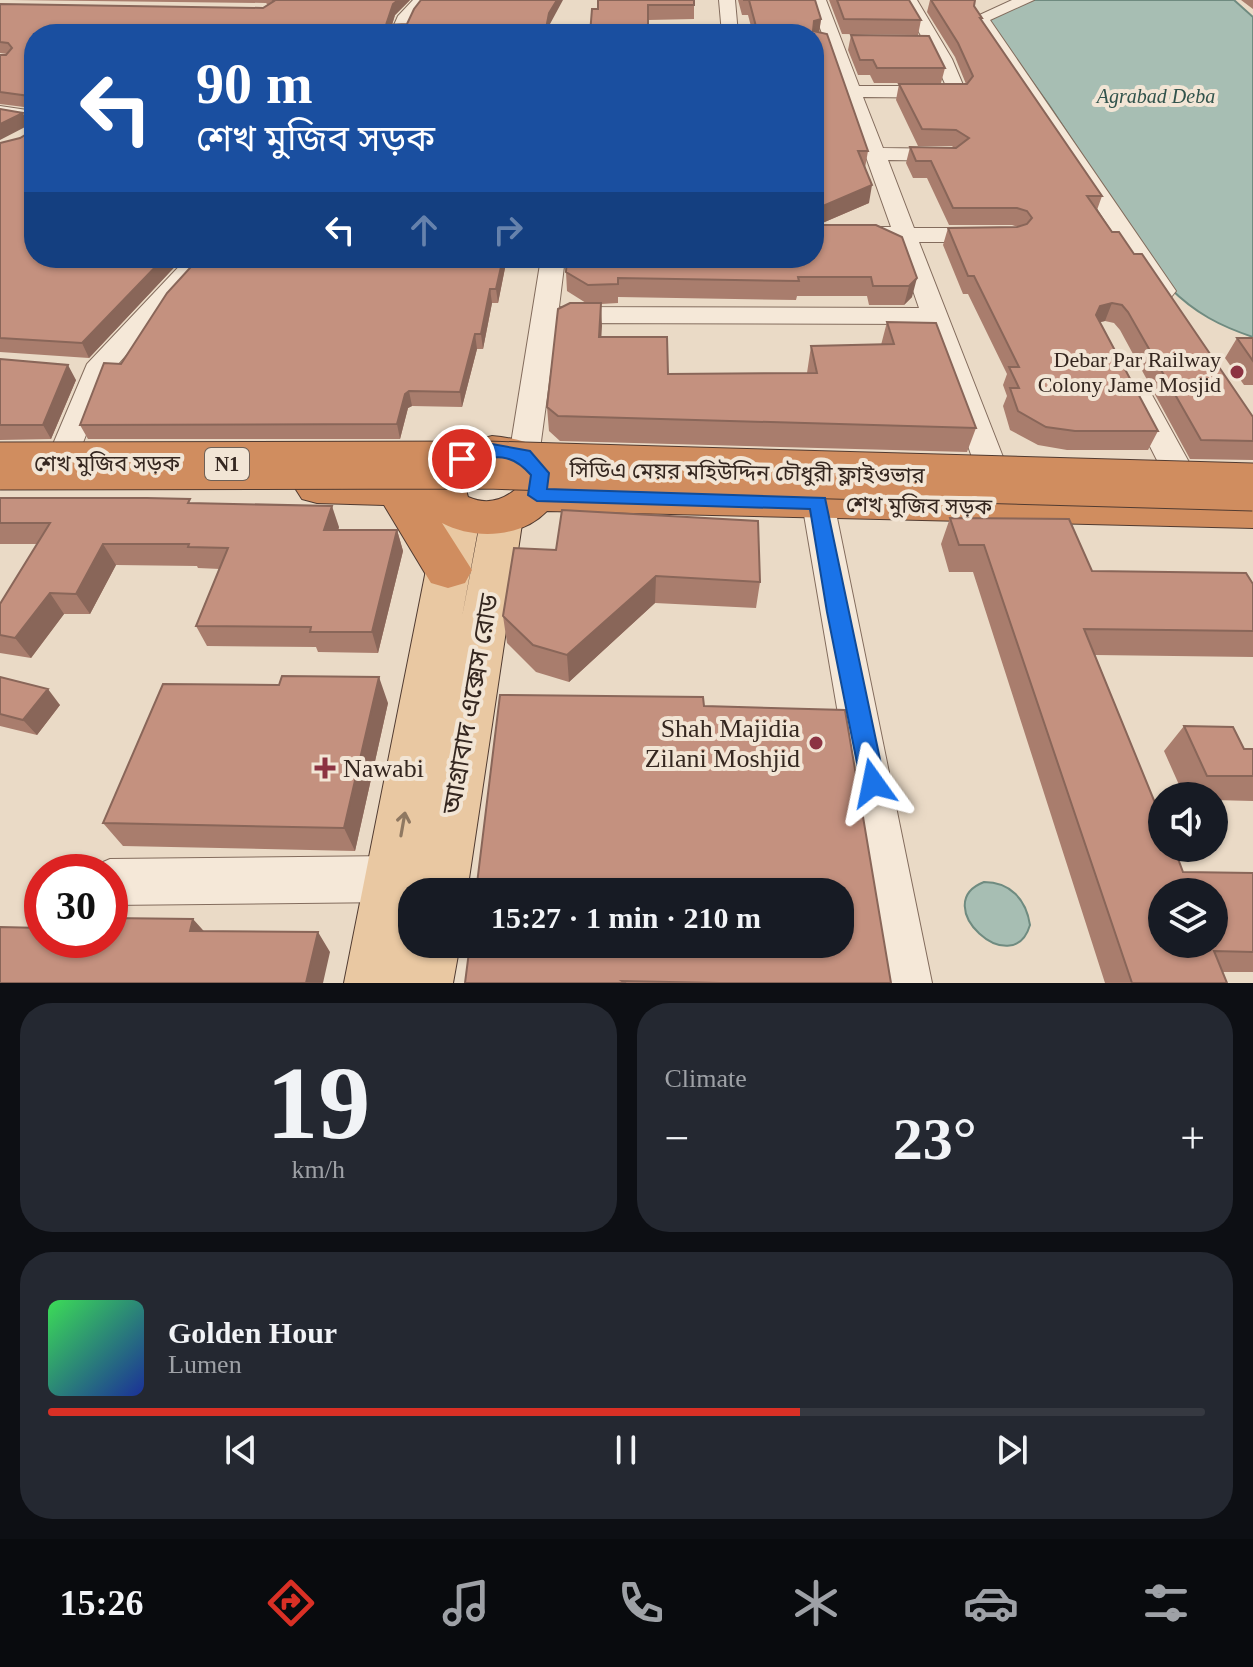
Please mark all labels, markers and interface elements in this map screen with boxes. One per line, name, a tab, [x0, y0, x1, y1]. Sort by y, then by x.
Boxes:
text: 90 m	[196, 53, 313, 115]
icon: left	[64, 56, 168, 160]
water label: Agrabad Deba	[1095, 85, 1215, 108]
text: শেখ মুজিব সড়ক	[196, 119, 435, 159]
icon: left	[318, 208, 362, 252]
icon: ahead	[402, 208, 446, 252]
icon: right	[486, 208, 530, 252]
place label: Debar Par Railway Colony Jame Mosjid	[1038, 347, 1221, 397]
marker: Debar Par Railway Colony Jame Mosjid	[1228, 363, 1246, 381]
pin	[428, 425, 496, 493]
icon: arrive	[440, 437, 484, 481]
road number: N1	[205, 448, 249, 480]
street label: শেখ মুজিব সড়ক	[34, 451, 180, 477]
street label: সিডিএ মেয়র মহিউদ্দিন চৌধুরী ফ্লাইওভার	[568, 457, 926, 489]
street label: শেখ মুজিব সড়ক	[846, 492, 992, 520]
street label: আগ্রাবাদ এক্সেস রোড	[437, 591, 504, 817]
place label: Shah Majidia Zilani Moshjid	[645, 714, 800, 773]
marker: Shah Majidia Zilani Moshjid	[807, 734, 825, 752]
position arrow	[831, 741, 915, 825]
place label: Nawabi	[343, 754, 424, 783]
marker: Nawabi	[314, 757, 336, 779]
map controls	[1148, 782, 1228, 958]
button: sound	[1148, 782, 1228, 862]
one-way arrow	[396, 811, 411, 837]
speed limit sign: 30	[24, 854, 128, 958]
button: layers	[1148, 878, 1228, 958]
text: 15:27 · 1 min · 210 m	[491, 901, 761, 934]
text: 19	[266, 1045, 370, 1160]
text: Climate	[665, 1064, 747, 1093]
text: 23°	[893, 1106, 977, 1172]
text: −	[665, 1114, 689, 1163]
text: +	[1180, 1114, 1205, 1163]
text: km/h	[292, 1155, 345, 1184]
text: Golden Hour	[168, 1316, 337, 1349]
text: Lumen	[168, 1350, 242, 1379]
icon: previous	[219, 1428, 263, 1472]
icon: pause	[604, 1428, 648, 1472]
icon: next	[990, 1428, 1034, 1472]
icon: directions	[263, 1575, 319, 1631]
icon: music	[438, 1575, 494, 1631]
icon: phone	[613, 1575, 669, 1631]
icon: climate	[788, 1575, 844, 1631]
icon: car	[963, 1575, 1019, 1631]
icon: filters	[1138, 1575, 1194, 1631]
text: 15:26	[60, 1583, 144, 1623]

